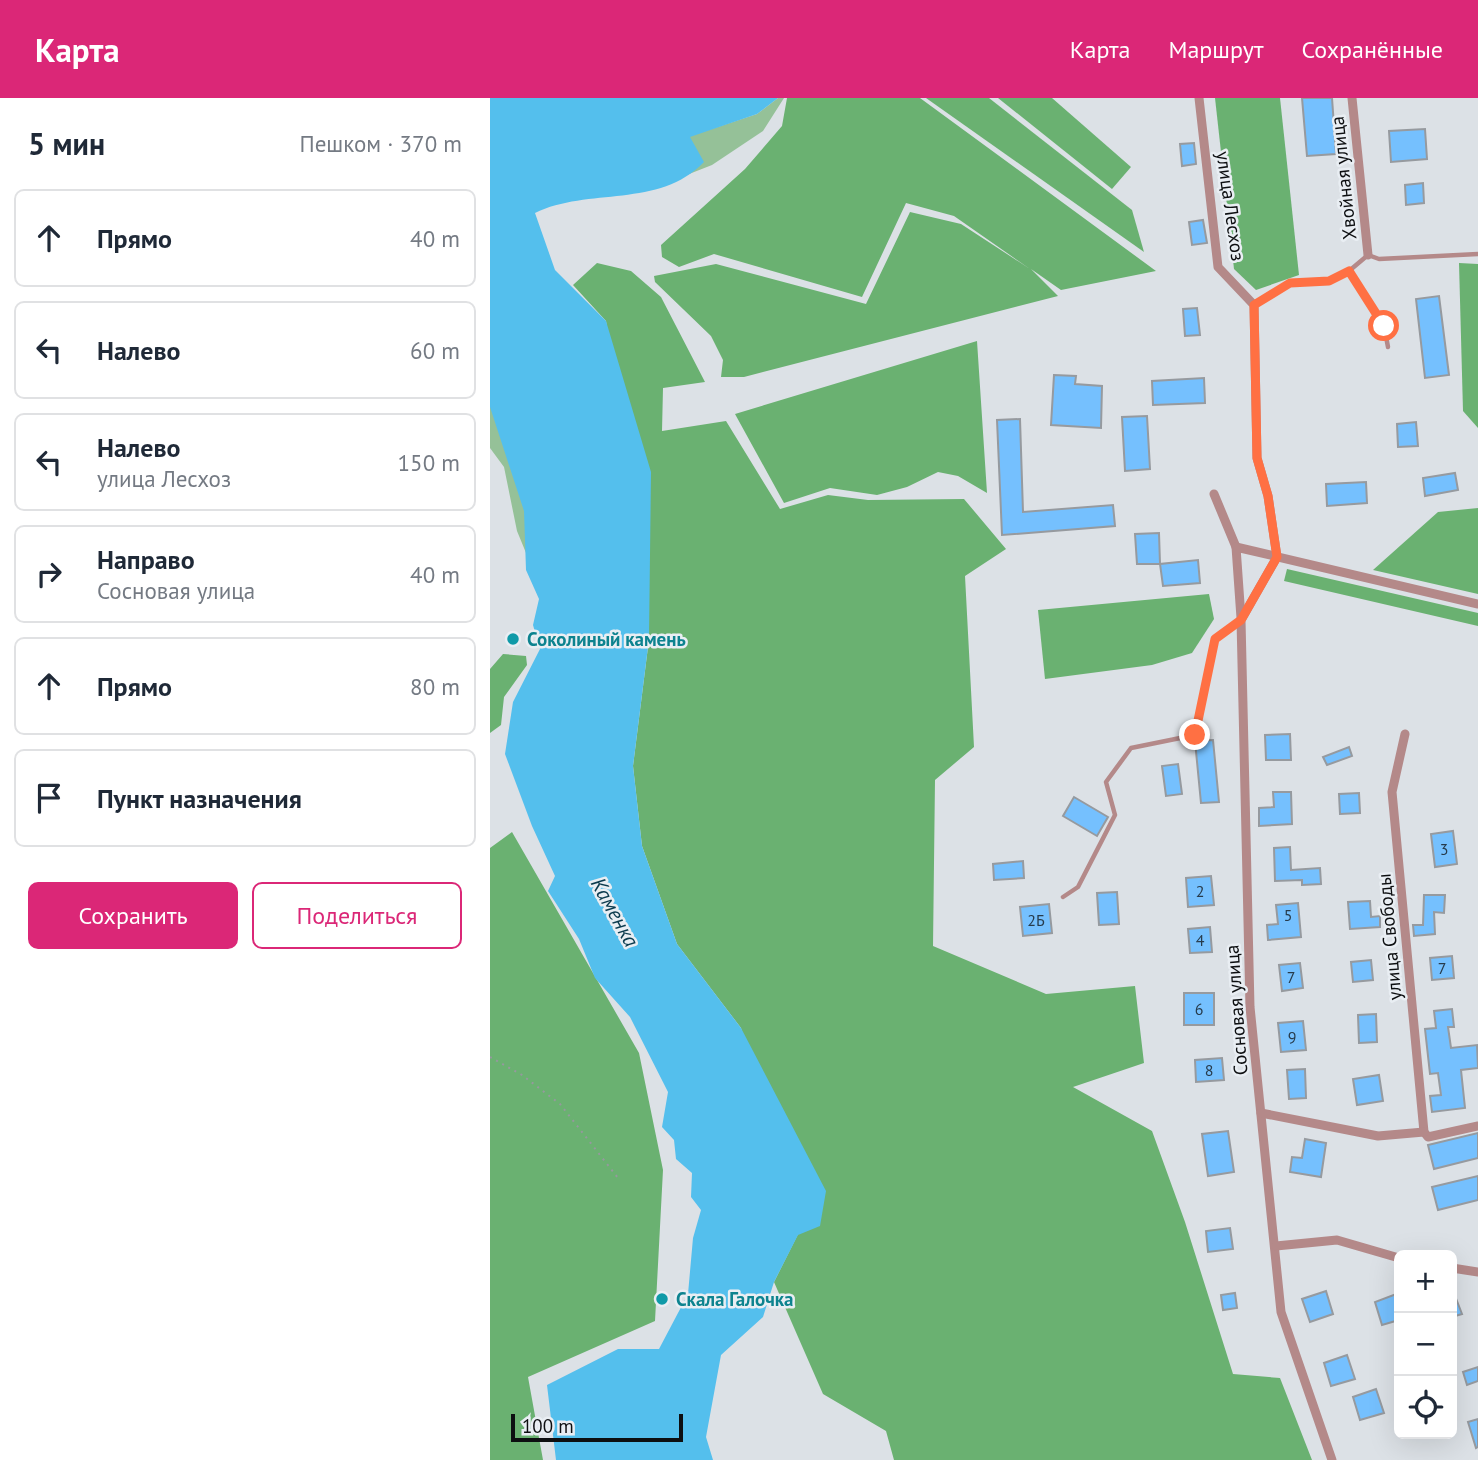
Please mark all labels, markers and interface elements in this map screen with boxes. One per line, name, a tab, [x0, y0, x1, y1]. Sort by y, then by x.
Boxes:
text: Карта	[35, 28, 120, 71]
text: Карта	[1070, 34, 1130, 65]
text: Маршрут	[1168, 34, 1263, 65]
text: Сохранённые	[1301, 34, 1443, 65]
street label: Хвойная улица	[1325, 115, 1361, 241]
text: 5 мин	[28, 124, 105, 163]
text: Пешком · 370 m	[299, 129, 462, 158]
street label: улица Лесхоз	[1211, 150, 1251, 262]
icon: ahead	[30, 219, 68, 257]
text: Прямо	[97, 222, 172, 255]
text: 40 m	[410, 224, 460, 253]
route start	[1368, 310, 1399, 341]
icon: left	[30, 331, 68, 369]
text: Налево	[97, 334, 181, 367]
text: 60 m	[410, 336, 460, 365]
text: Налево	[97, 431, 181, 464]
icon: left	[30, 443, 68, 481]
text: 150 m	[398, 448, 460, 477]
text: улица Лесхоз	[97, 464, 231, 493]
text: Направо	[97, 543, 195, 576]
icon: right	[30, 555, 68, 593]
text: 40 m	[410, 560, 460, 589]
text: Сосновая улица	[97, 576, 255, 605]
place label: Соколиный камень	[527, 627, 686, 651]
marker: Соколиный камень	[505, 631, 521, 647]
icon: ahead	[30, 667, 68, 705]
text: Прямо	[97, 670, 172, 703]
text: 80 m	[410, 672, 460, 701]
route end	[1179, 719, 1210, 750]
icon: arrive	[30, 779, 68, 817]
text: Пункт назначения	[97, 782, 302, 815]
house number: 3	[1440, 839, 1448, 859]
water label: Каменка	[585, 873, 645, 952]
street label: улица Свободы	[1372, 873, 1406, 1001]
house number: 2	[1196, 881, 1204, 901]
button: Сохранить	[28, 882, 238, 949]
button: Поделиться	[252, 882, 462, 949]
house number: 5	[1284, 905, 1292, 925]
house number: 2Б	[1027, 910, 1045, 930]
house number: 4	[1196, 930, 1205, 950]
street label: Сосновая улица	[1219, 944, 1253, 1076]
house number: 7	[1438, 958, 1446, 978]
house number: 7	[1287, 967, 1295, 987]
house number: 6	[1195, 999, 1203, 1019]
house number: 9	[1288, 1027, 1296, 1047]
house number: 8	[1205, 1060, 1213, 1080]
map controls	[1394, 1250, 1457, 1439]
button: +	[1394, 1250, 1457, 1313]
place label: Скала Галочка	[676, 1287, 794, 1311]
marker: Скала Галочка	[654, 1291, 670, 1307]
button: −	[1394, 1313, 1457, 1376]
button: locate	[1394, 1376, 1457, 1439]
scale bar	[511, 1411, 682, 1443]
text: 100 m	[522, 1414, 574, 1438]

